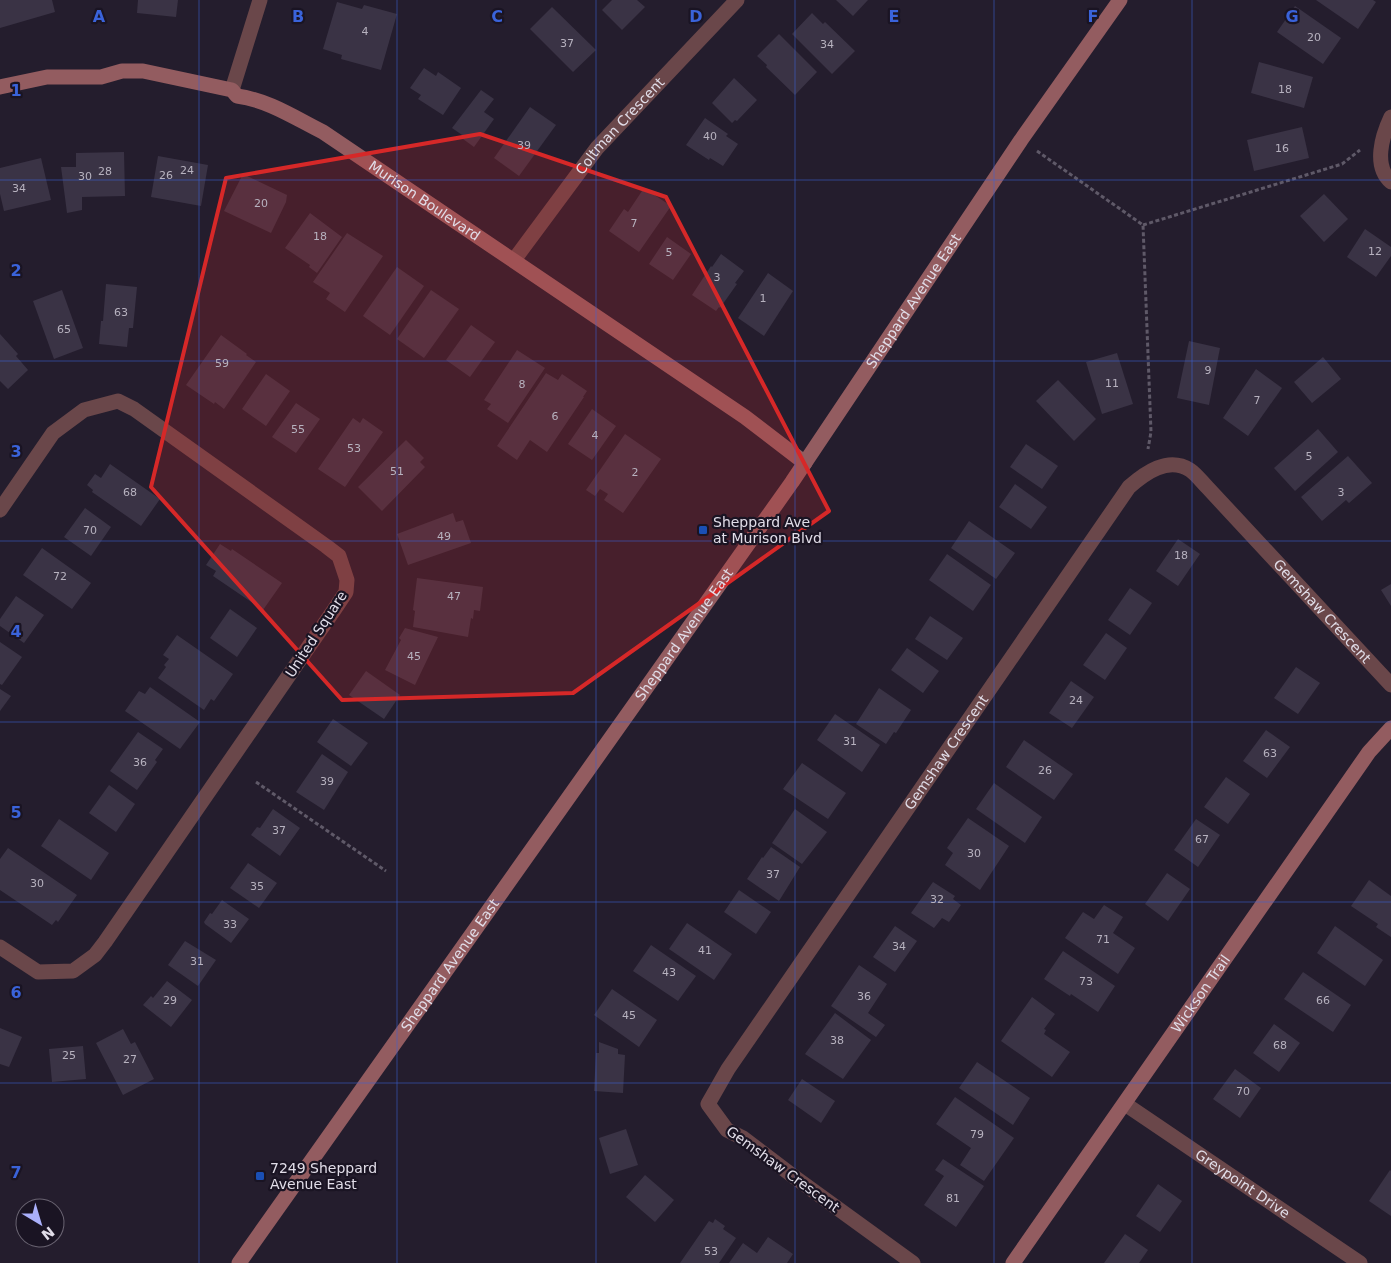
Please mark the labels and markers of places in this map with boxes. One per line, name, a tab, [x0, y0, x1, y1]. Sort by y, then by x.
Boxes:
place label: Sheppard Ave at Murison Blvd	[713, 514, 822, 546]
marker: Sheppard Ave at Murison Blvd	[697, 524, 709, 536]
place label: 7249 Sheppard Avenue East	[270, 1160, 377, 1192]
marker: 7249 Sheppard Avenue East	[254, 1170, 266, 1182]

